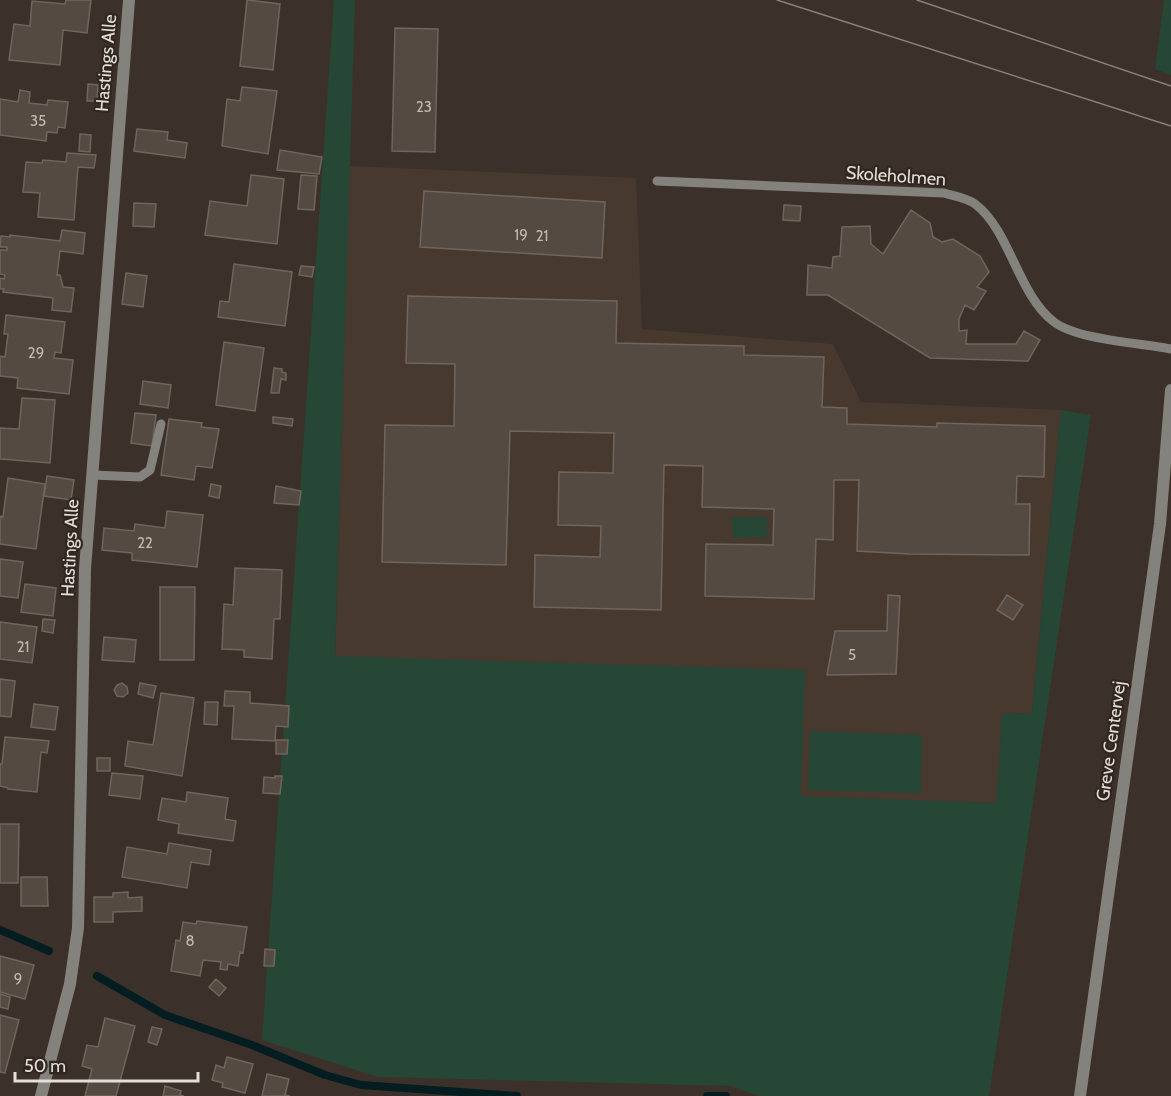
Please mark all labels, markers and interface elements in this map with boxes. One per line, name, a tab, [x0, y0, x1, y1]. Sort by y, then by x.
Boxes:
street label: Hastings Alle	[91, 13, 121, 113]
house number: 23	[416, 98, 432, 116]
house number: 35	[30, 112, 46, 130]
street label: Skoleholmen	[845, 162, 947, 190]
house number: 19	[514, 226, 528, 244]
house number: 21	[536, 227, 548, 245]
house number: 29	[28, 344, 44, 362]
street label: Hastings Alle	[56, 499, 84, 597]
house number: 22	[137, 534, 153, 552]
house number: 21	[17, 638, 29, 656]
house number: 5	[848, 646, 856, 664]
street label: Greve Centervej	[1092, 679, 1130, 803]
house number: 8	[185, 932, 195, 950]
house number: 9	[14, 970, 22, 988]
scale bar	[15, 1045, 198, 1083]
text: 50 m	[24, 1055, 66, 1077]

